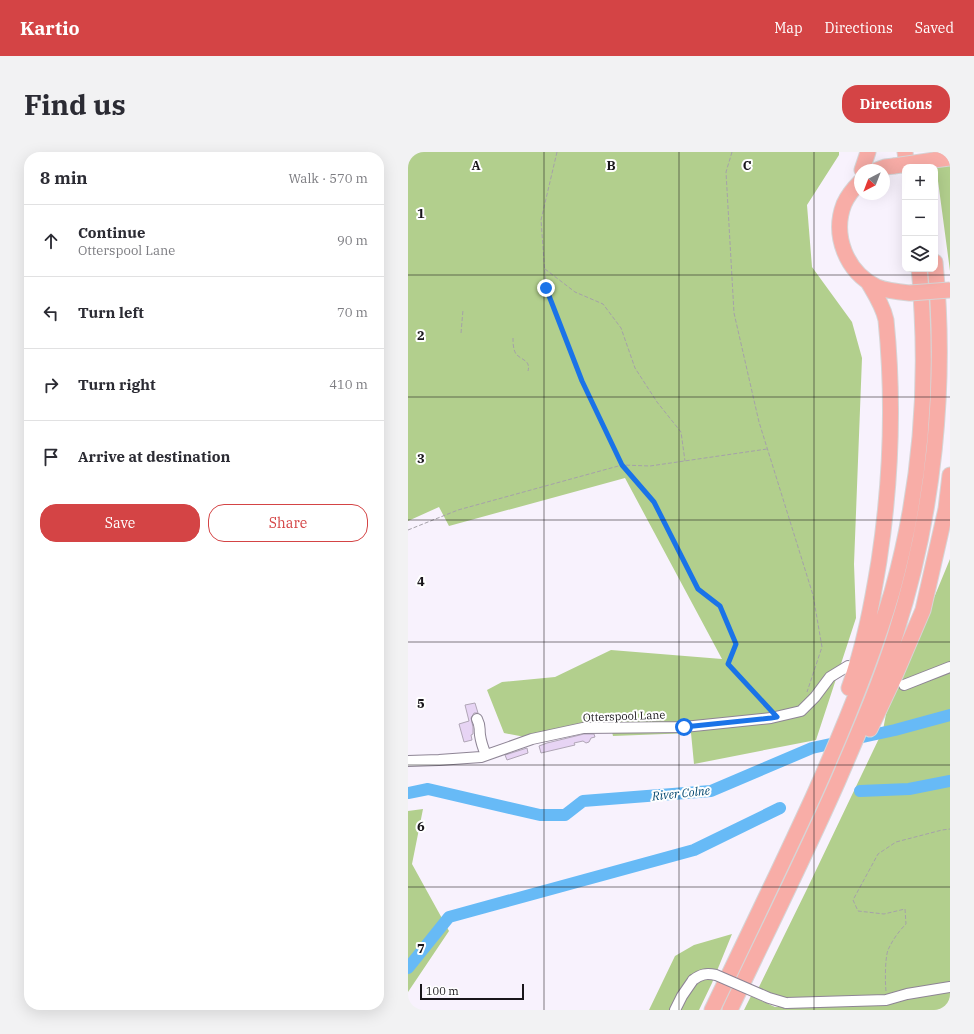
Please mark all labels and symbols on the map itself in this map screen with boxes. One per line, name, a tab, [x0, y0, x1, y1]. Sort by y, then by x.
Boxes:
text: A	[471, 157, 481, 174]
text: B	[606, 157, 616, 174]
text: C	[743, 157, 752, 174]
north arrow	[854, 164, 890, 200]
text: 1	[417, 205, 425, 222]
route end	[537, 279, 555, 297]
text: 2	[417, 327, 425, 344]
text: 3	[417, 450, 425, 467]
text: 4	[417, 573, 425, 590]
text: 5	[417, 695, 425, 712]
street label: Otterspool Lane	[583, 708, 665, 724]
route start	[675, 718, 693, 736]
water label: River Colne	[650, 782, 711, 804]
text: 6	[417, 818, 425, 835]
text: 7	[417, 940, 425, 957]
scale bar	[420, 982, 524, 1001]

